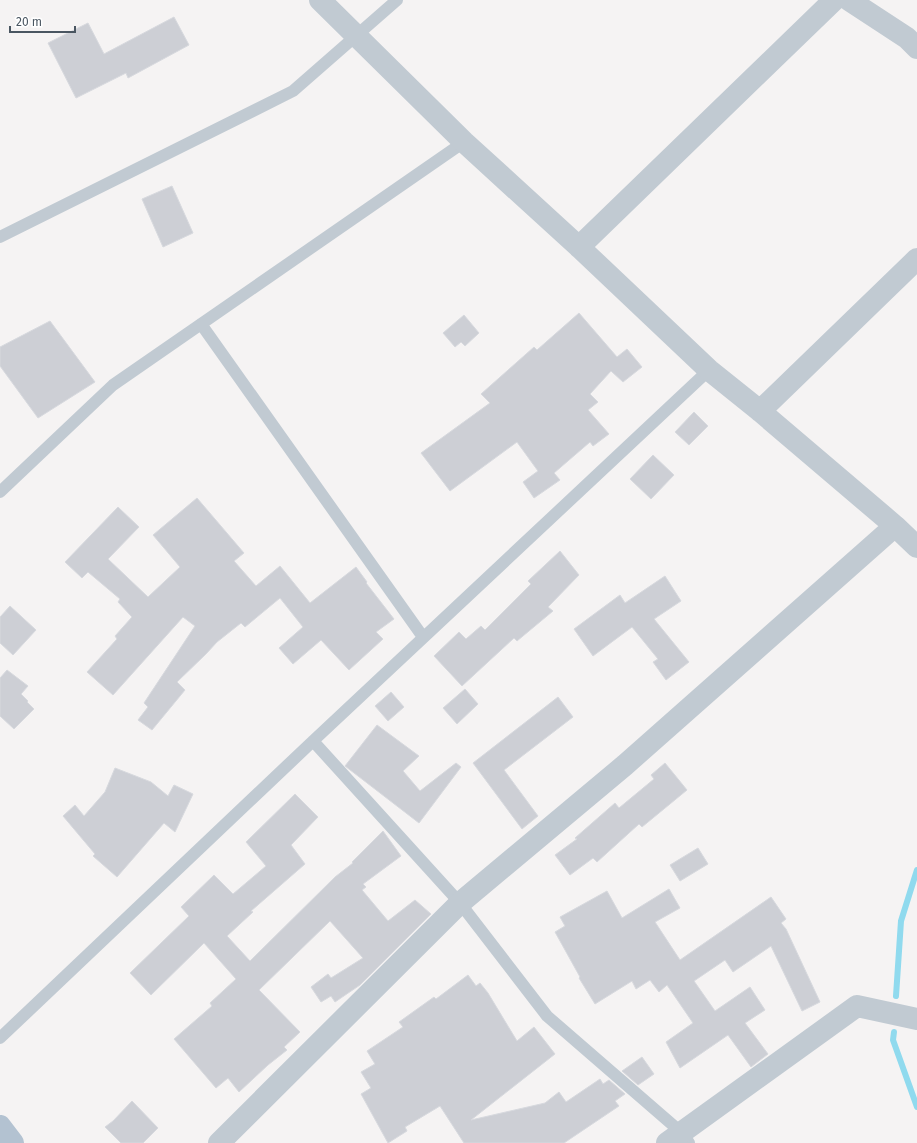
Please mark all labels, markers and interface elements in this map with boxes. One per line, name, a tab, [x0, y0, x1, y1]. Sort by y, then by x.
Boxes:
scale bar	[10, 8, 75, 34]
text: 20 m	[16, 15, 42, 29]

